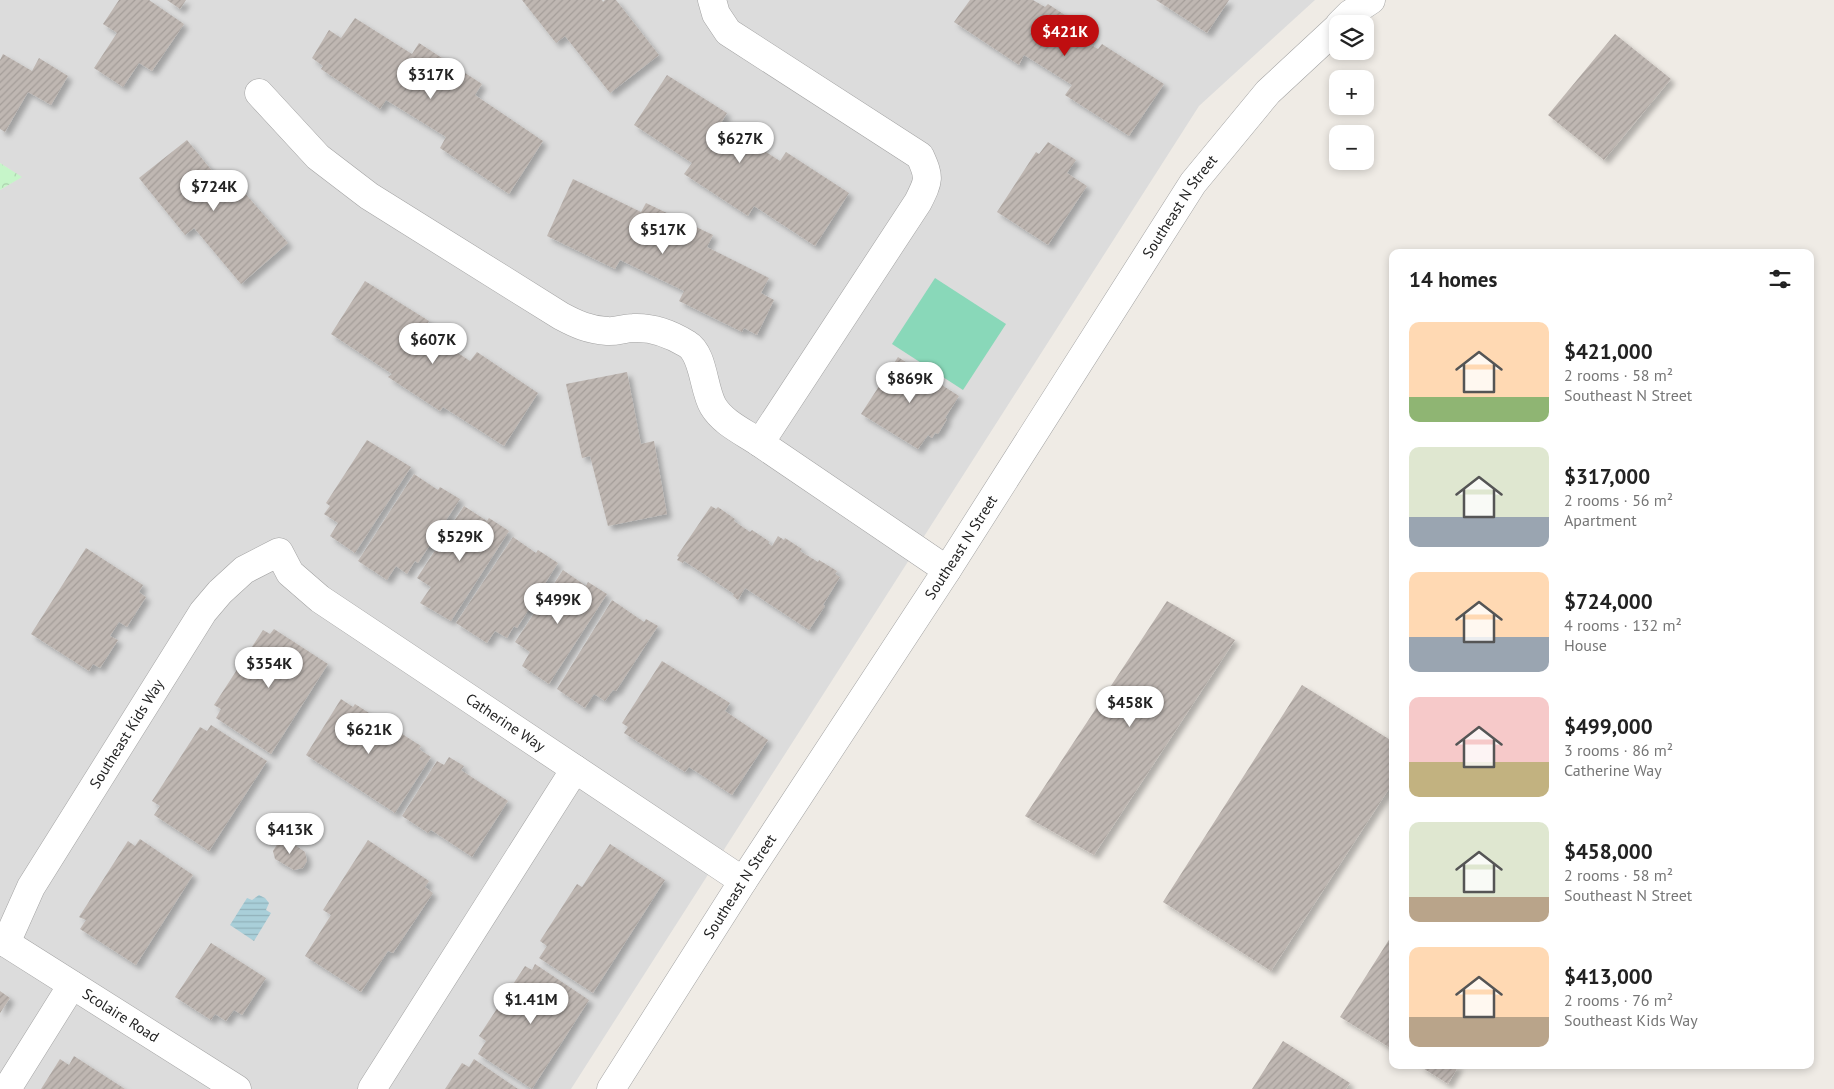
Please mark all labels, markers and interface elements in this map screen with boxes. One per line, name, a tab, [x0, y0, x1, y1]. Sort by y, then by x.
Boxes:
pin: $421K	[1030, 15, 1100, 57]
map controls	[1329, 15, 1374, 170]
button: layers	[1329, 15, 1374, 60]
text: $421K	[1042, 21, 1088, 41]
pin: $317K	[396, 58, 466, 100]
text: $317K	[408, 64, 454, 84]
button: +	[1329, 70, 1374, 115]
pin: $627K	[705, 121, 775, 164]
button: −	[1329, 125, 1374, 170]
text: $627K	[717, 128, 763, 148]
street label: Southeast N Street	[1138, 151, 1221, 261]
pin: $724K	[179, 170, 249, 212]
text: $724K	[191, 176, 237, 196]
pin: $517K	[628, 212, 698, 255]
text: $517K	[640, 219, 686, 239]
icon: filters	[1766, 265, 1794, 293]
text: 14 homes	[1409, 266, 1497, 293]
pin: $607K	[398, 322, 468, 365]
text: $607K	[410, 329, 456, 349]
text: $421,000	[1564, 338, 1653, 365]
icon: home	[1449, 342, 1509, 402]
pin: $869K	[875, 362, 945, 404]
text: 2 rooms · 58 m²	[1564, 365, 1673, 385]
text: $869K	[887, 368, 933, 388]
text: Southeast N Street	[1564, 385, 1692, 405]
text: $317,000	[1564, 463, 1650, 490]
icon: home	[1449, 467, 1509, 527]
text: 2 rooms · 56 m²	[1564, 490, 1673, 510]
street label: Southeast N Street	[920, 491, 1001, 603]
text: Apartment	[1564, 510, 1637, 530]
pin: $529K	[425, 520, 495, 562]
text: $529K	[437, 526, 483, 546]
pin: $499K	[523, 582, 593, 625]
text: $724,000	[1564, 588, 1653, 615]
text: $499K	[535, 589, 581, 609]
icon: home	[1449, 592, 1509, 652]
text: 4 rooms · 132 m²	[1564, 615, 1682, 635]
text: House	[1564, 635, 1607, 655]
pin: $354K	[234, 646, 304, 689]
text: $354K	[246, 653, 292, 673]
street label: Southeast Kids Way	[85, 675, 168, 792]
pin: $458K	[1095, 686, 1165, 728]
street label: Catherine Way	[462, 689, 549, 755]
text: $458K	[1107, 692, 1153, 712]
pin: $621K	[334, 712, 404, 755]
text: $499,000	[1564, 713, 1653, 740]
icon: home	[1449, 717, 1509, 777]
text: $621K	[346, 719, 392, 739]
text: 3 rooms · 86 m²	[1564, 740, 1673, 760]
text: Catherine Way	[1564, 760, 1662, 780]
pin: $413K	[255, 812, 325, 855]
text: $413K	[267, 819, 313, 839]
street label: Southeast N Street	[699, 830, 780, 942]
text: $458,000	[1564, 838, 1653, 865]
icon: home	[1449, 842, 1509, 902]
text: 2 rooms · 58 m²	[1564, 865, 1673, 885]
text: Southeast N Street	[1564, 885, 1692, 905]
text: $413,000	[1564, 963, 1653, 990]
icon: home	[1449, 967, 1509, 1027]
pin: $1.41M	[490, 982, 572, 1025]
street label: Scolaire Road	[79, 984, 163, 1046]
text: $1.41M	[504, 989, 558, 1009]
text: 2 rooms · 76 m²	[1564, 990, 1673, 1010]
text: Southeast Kids Way	[1564, 1010, 1698, 1030]

